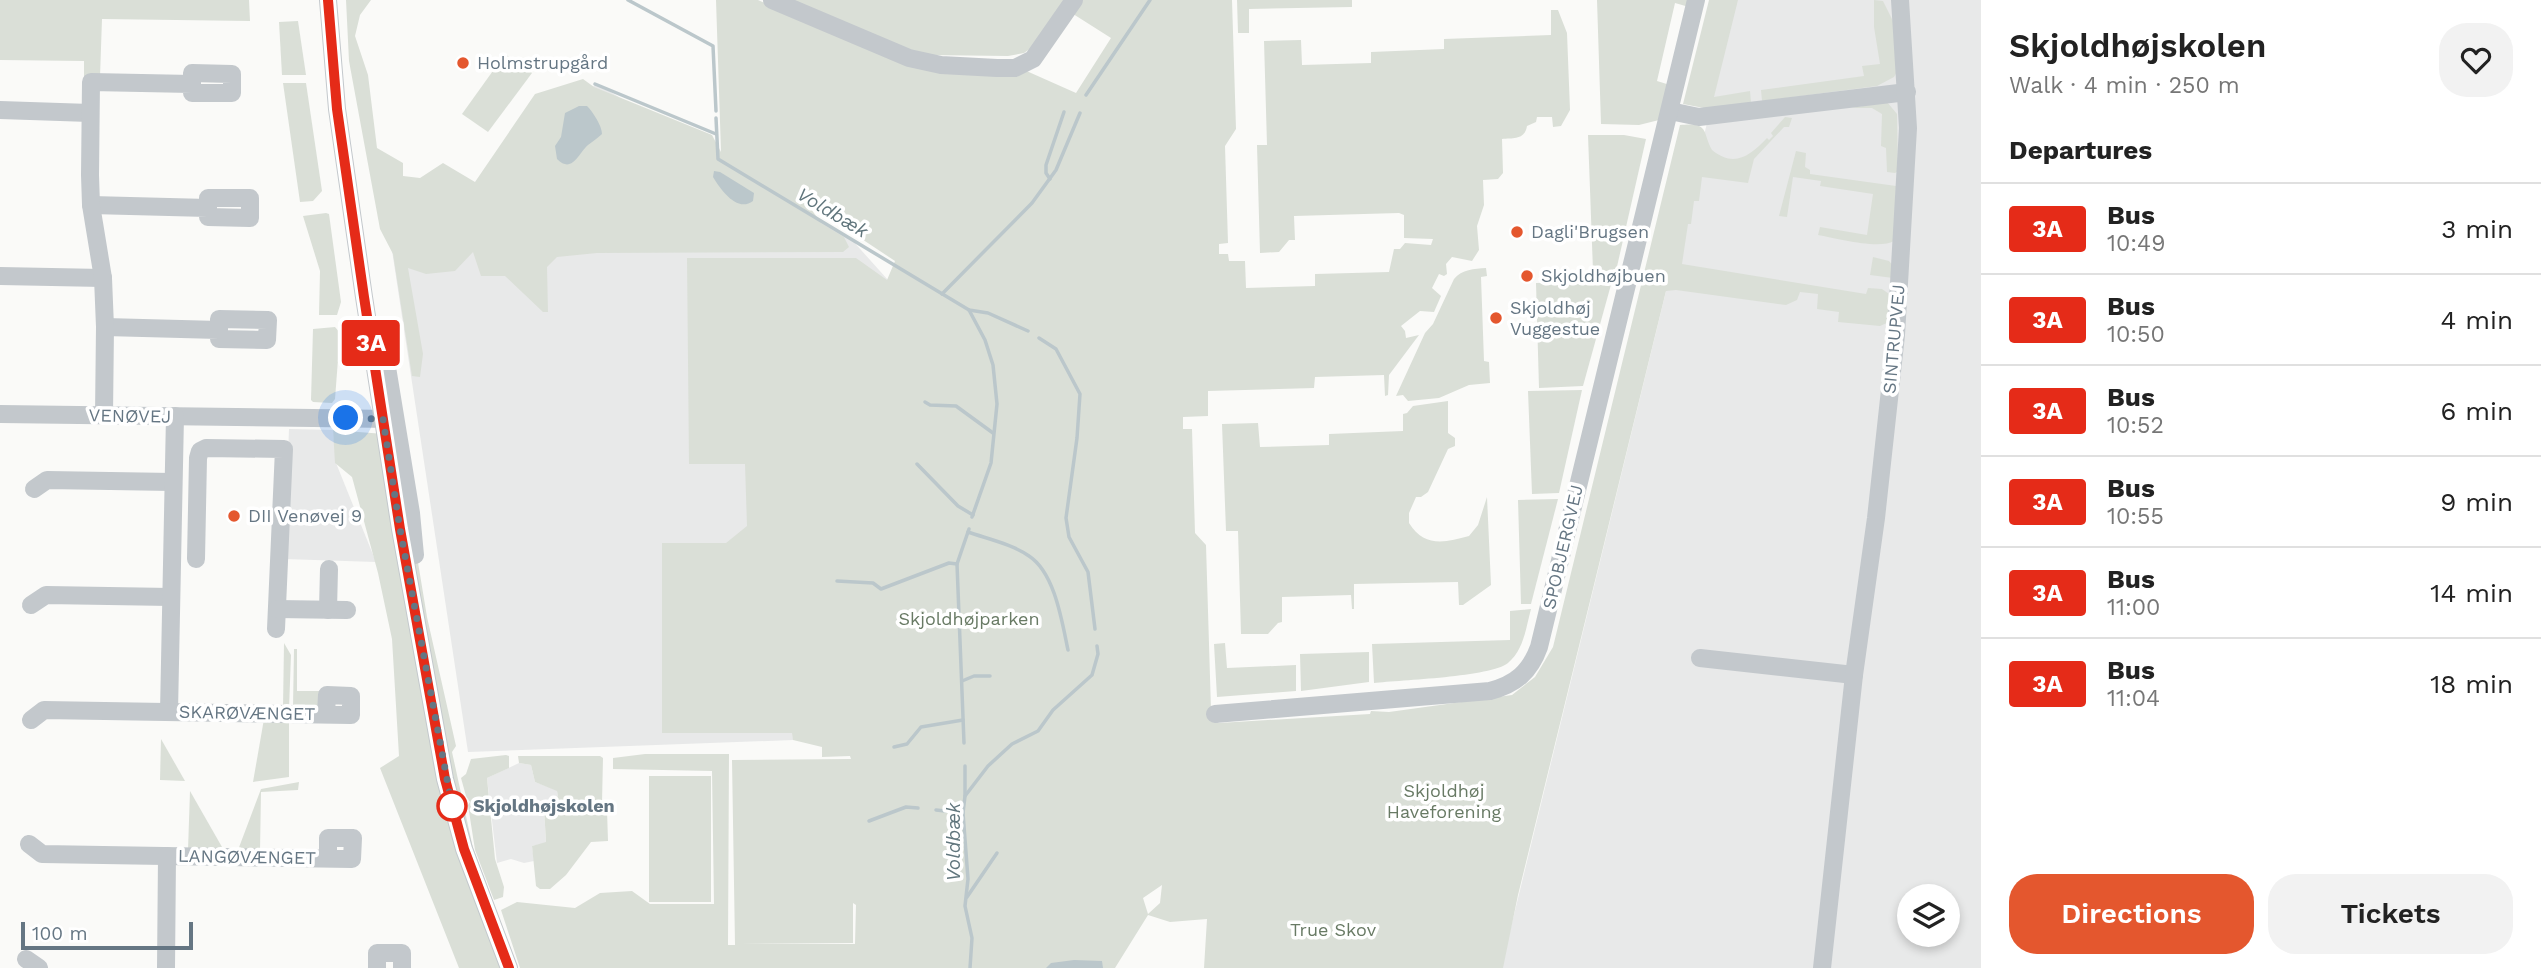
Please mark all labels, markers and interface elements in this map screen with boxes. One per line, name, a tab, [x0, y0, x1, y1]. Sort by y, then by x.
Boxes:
button: heart	[2439, 23, 2513, 97]
text: Skjoldhøjskolen	[2009, 26, 2266, 65]
place label: Holmstrupgård	[477, 52, 608, 73]
marker: Holmstrupgård	[455, 55, 471, 71]
text: Walk · 4 min · 250 m	[2009, 72, 2240, 99]
text: Departures	[2009, 135, 2152, 165]
water label: Voldbæk	[793, 182, 873, 243]
text: Bus	[2107, 200, 2155, 230]
text: 3 min	[2441, 214, 2513, 244]
text: 3A	[2032, 215, 2063, 243]
place label: Dagli'Brugsen	[1531, 221, 1649, 242]
marker: Dagli'Brugsen	[1509, 224, 1525, 240]
text: 10:49	[2107, 230, 2165, 257]
place label: Skjoldhøjbuen	[1541, 265, 1666, 286]
marker: Skjoldhøjbuen	[1519, 268, 1535, 284]
street label: SINTRUPVEJ	[1878, 283, 1909, 394]
text: Bus	[2107, 291, 2155, 321]
place label: Skjoldhøj Vuggestue	[1510, 297, 1600, 339]
text: 4 min	[2440, 305, 2513, 335]
text: 3A	[2032, 306, 2063, 334]
marker: Skjoldhøj Vuggestue	[1488, 310, 1504, 326]
line badge: 3A	[340, 320, 402, 366]
text: 10:50	[2107, 321, 2165, 348]
text: 3A	[356, 329, 386, 357]
text: Bus	[2107, 382, 2155, 412]
text: 6 min	[2441, 396, 2513, 426]
text: 3A	[2032, 397, 2063, 425]
your location	[328, 400, 363, 435]
street label: VENØVEJ	[88, 404, 172, 427]
text: 10:52	[2107, 412, 2164, 439]
text: Bus	[2107, 473, 2155, 503]
street label: SPOBJERGVEJ	[1538, 483, 1587, 611]
text: 9 min	[2440, 487, 2513, 517]
text: 3A	[2032, 488, 2063, 516]
text: 10:55	[2107, 503, 2164, 530]
place label: DII Venøvej 9	[248, 505, 362, 526]
marker: DII Venøvej 9	[226, 508, 242, 524]
text: Bus	[2107, 564, 2155, 594]
text: 14 min	[2430, 578, 2513, 608]
text: 3A	[2032, 579, 2063, 607]
text: 11:00	[2107, 594, 2160, 621]
park label: Skjoldhøjparken	[898, 608, 1040, 629]
text: Bus	[2107, 655, 2155, 685]
text: 18 min	[2430, 669, 2513, 699]
text: 3A	[2032, 670, 2063, 698]
text: 11:04	[2107, 685, 2160, 712]
street label: SKARØVÆNGET	[179, 701, 316, 724]
park label: Skjoldhøj Haveforening	[1387, 780, 1502, 822]
marker: Skjoldhøjskolen	[437, 791, 467, 821]
place label: Skjoldhøjskolen	[473, 795, 615, 816]
water label: Voldbæk	[942, 802, 965, 881]
street label: LANGØVÆNGET	[178, 845, 316, 868]
button: Directions	[2009, 874, 2254, 954]
button: Tickets	[2268, 874, 2513, 954]
map controls	[1897, 884, 1960, 947]
button: layers	[1897, 884, 1960, 947]
scale bar	[21, 919, 192, 951]
park label: True Skov	[1290, 919, 1377, 940]
text: 100 m	[32, 922, 88, 945]

